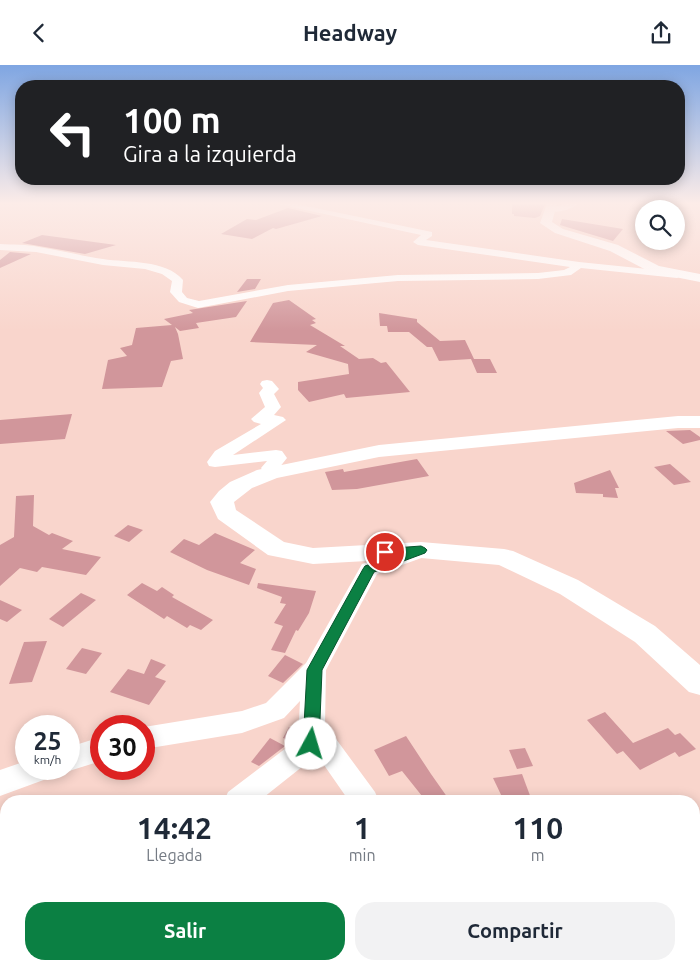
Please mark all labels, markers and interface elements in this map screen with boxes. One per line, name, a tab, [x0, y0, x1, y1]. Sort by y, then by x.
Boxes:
icon: back	[25, 19, 53, 47]
icon: share	[647, 19, 675, 47]
text: Headway	[303, 20, 397, 45]
icon: left	[40, 100, 105, 165]
text: 100 m	[123, 100, 221, 140]
text: Gira a la izquierda	[123, 141, 297, 166]
map controls	[635, 200, 685, 250]
button: search	[635, 200, 685, 250]
pin	[364, 531, 406, 573]
icon: arrive	[371, 538, 399, 566]
speed limit sign: 30	[90, 715, 155, 780]
position arrow	[284, 717, 336, 769]
text: 25	[33, 727, 62, 755]
text: km/h	[34, 753, 61, 766]
text: 14:42	[137, 811, 212, 845]
text: 1	[354, 811, 371, 845]
text: 110	[512, 811, 563, 845]
text: Llegada	[146, 846, 202, 864]
text: min	[349, 846, 376, 864]
text: m	[531, 846, 545, 864]
button: Salir	[25, 902, 345, 960]
button: Compartir	[355, 902, 675, 960]

